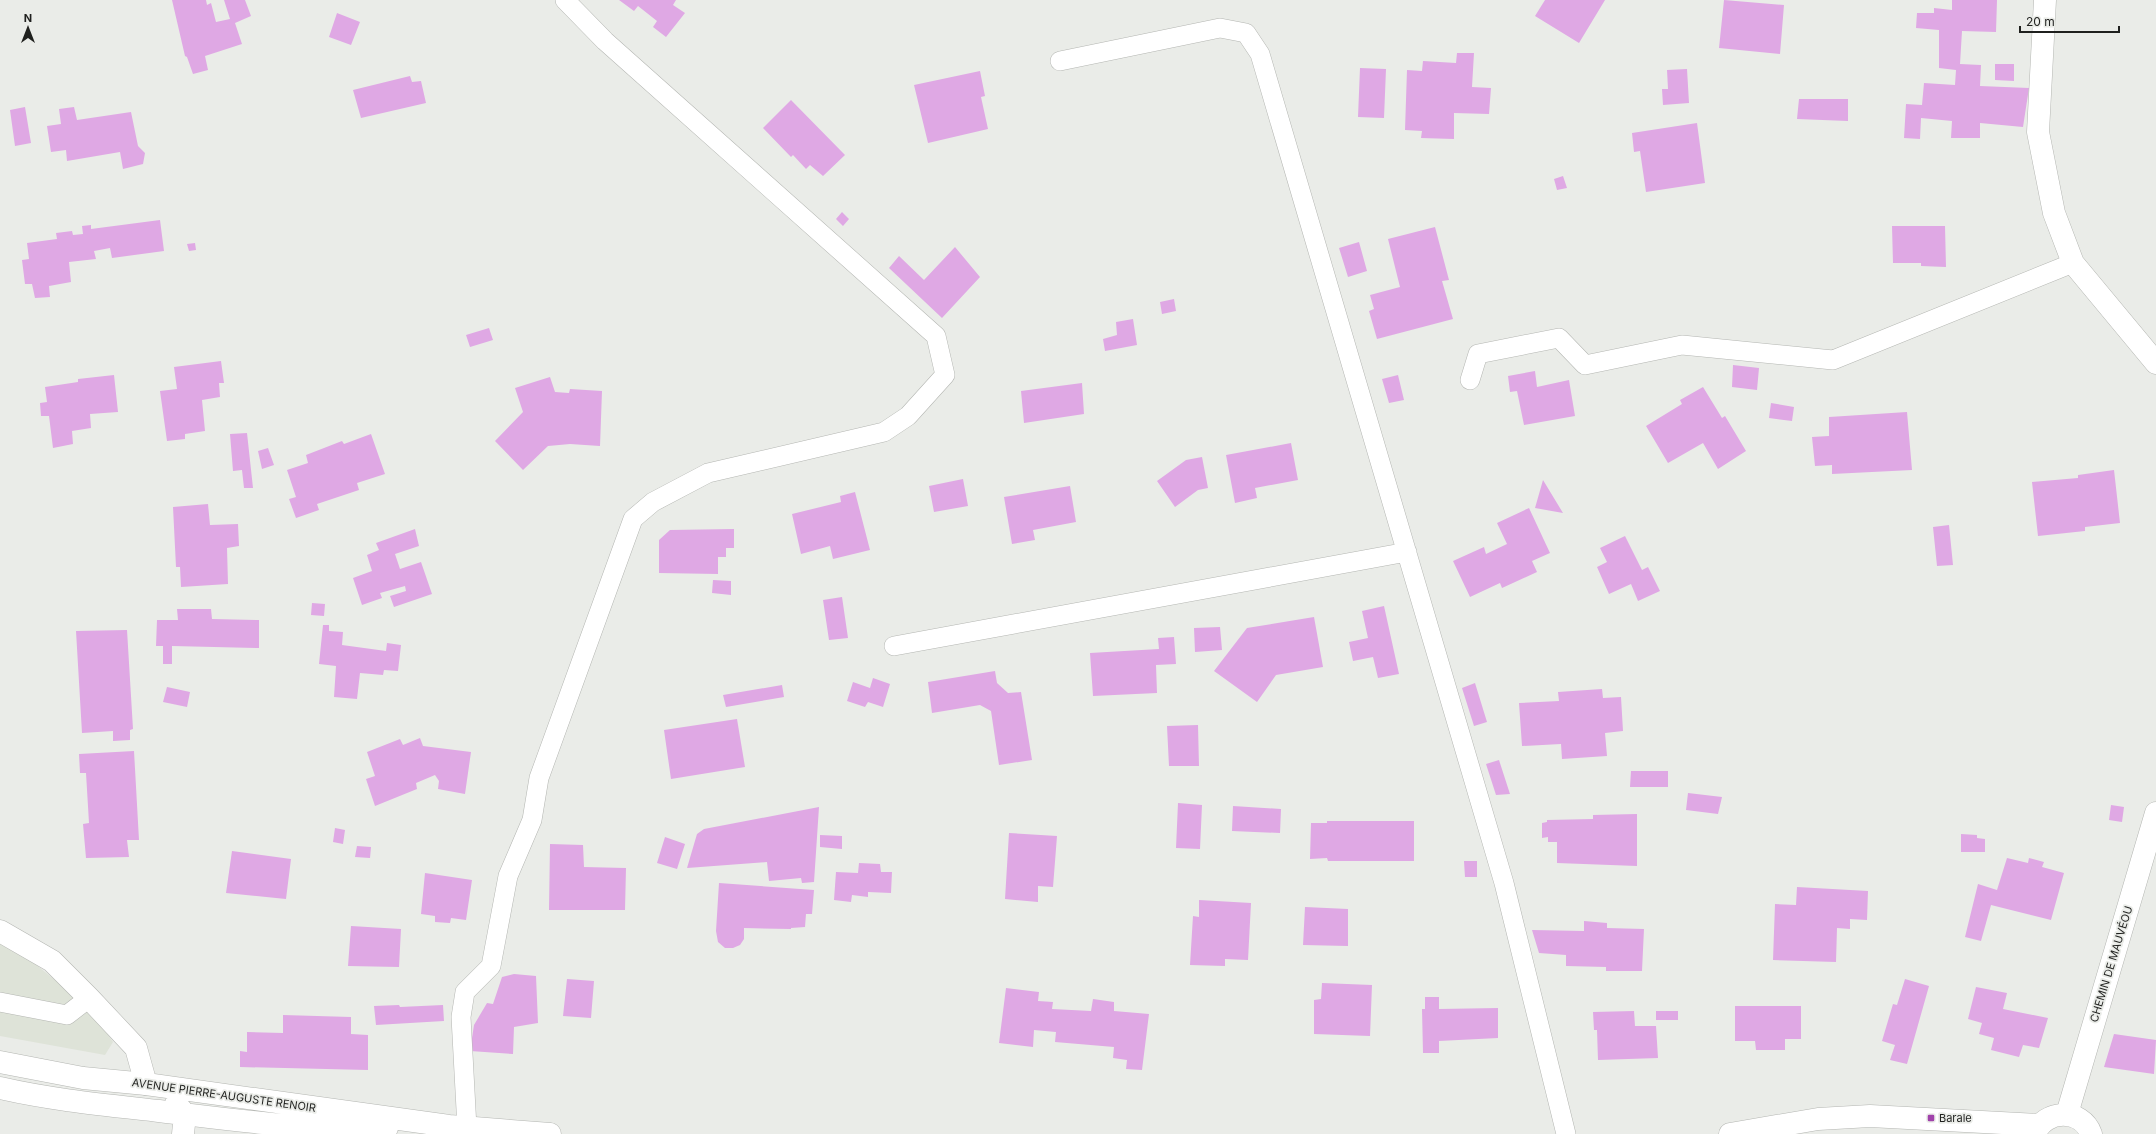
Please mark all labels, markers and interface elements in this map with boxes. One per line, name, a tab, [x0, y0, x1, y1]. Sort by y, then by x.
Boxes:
north arrow	[8, 8, 48, 48]
scale bar	[2020, 8, 2119, 34]
text: N	[24, 11, 32, 25]
text: 20 m	[2026, 14, 2055, 29]
street label: CHEMIN DE MAUVÉOU	[2087, 904, 2135, 1024]
street label: AVENUE PIERRE-AUGUSTE RENOIR	[131, 1075, 317, 1115]
place label: Barale	[1939, 1111, 1972, 1125]
marker: Barale	[1926, 1113, 1936, 1123]

